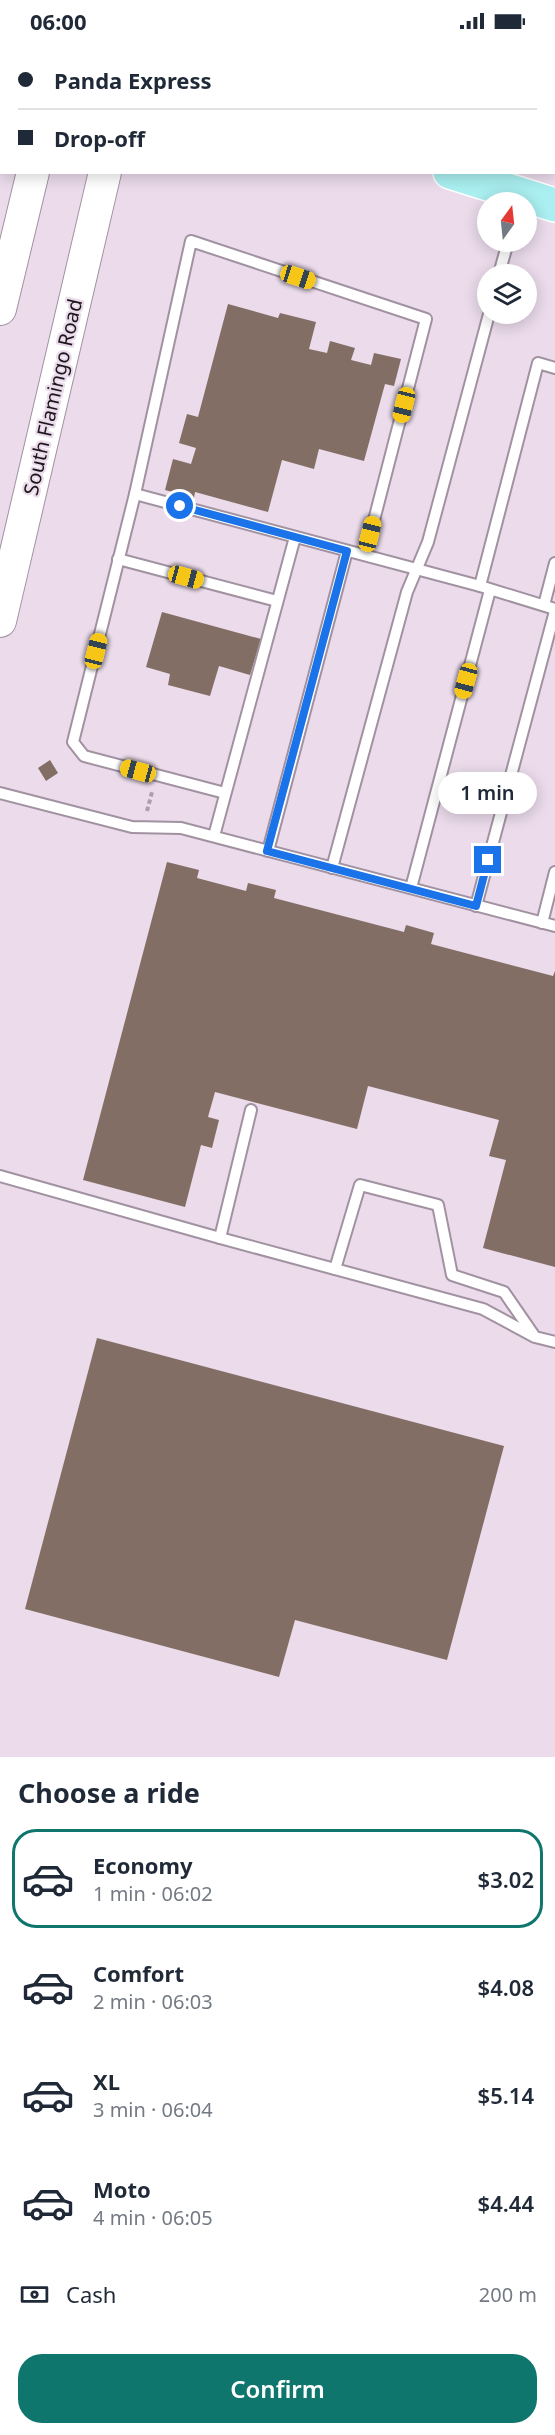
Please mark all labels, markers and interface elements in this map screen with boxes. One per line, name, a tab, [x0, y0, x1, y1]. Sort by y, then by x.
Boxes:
text: 06:00	[30, 6, 87, 36]
text: Panda Express	[54, 65, 212, 95]
text: Drop-off	[54, 123, 145, 153]
north arrow	[477, 192, 537, 252]
map controls	[477, 192, 537, 324]
car	[278, 263, 318, 291]
button: layers	[477, 264, 537, 324]
street label: South Flamingo Road	[17, 296, 88, 498]
car	[391, 385, 417, 425]
route start	[166, 492, 193, 519]
car	[357, 514, 383, 554]
car	[166, 564, 206, 590]
car	[83, 631, 109, 671]
car	[453, 661, 479, 701]
car	[118, 758, 158, 784]
callout: 1 min	[438, 773, 538, 815]
text: 1 min	[460, 779, 515, 806]
route end	[474, 846, 501, 873]
text: Choose a ride	[18, 1774, 200, 1811]
text: Economy	[93, 1850, 192, 1880]
icon: car	[21, 1852, 75, 1906]
text: $3.02	[478, 1864, 534, 1894]
text: 1 min · 06:02	[93, 1880, 213, 1907]
text: Comfort	[93, 1958, 184, 1988]
icon: car	[21, 1960, 75, 2014]
text: $4.08	[478, 1972, 534, 2002]
text: 2 min · 06:03	[93, 1988, 213, 2015]
text: XL	[93, 2066, 120, 2096]
icon: car	[21, 2068, 75, 2122]
text: $5.14	[478, 2080, 534, 2110]
text: 3 min · 06:04	[93, 2096, 213, 2123]
text: Moto	[93, 2174, 151, 2204]
icon: car	[21, 2176, 75, 2230]
text: $4.44	[478, 2188, 534, 2218]
text: 4 min · 06:05	[93, 2204, 213, 2231]
icon: cash	[18, 2278, 51, 2311]
text: Cash	[66, 2279, 116, 2309]
text: 200 m	[479, 2281, 537, 2308]
button: Confirm	[18, 2354, 537, 2423]

